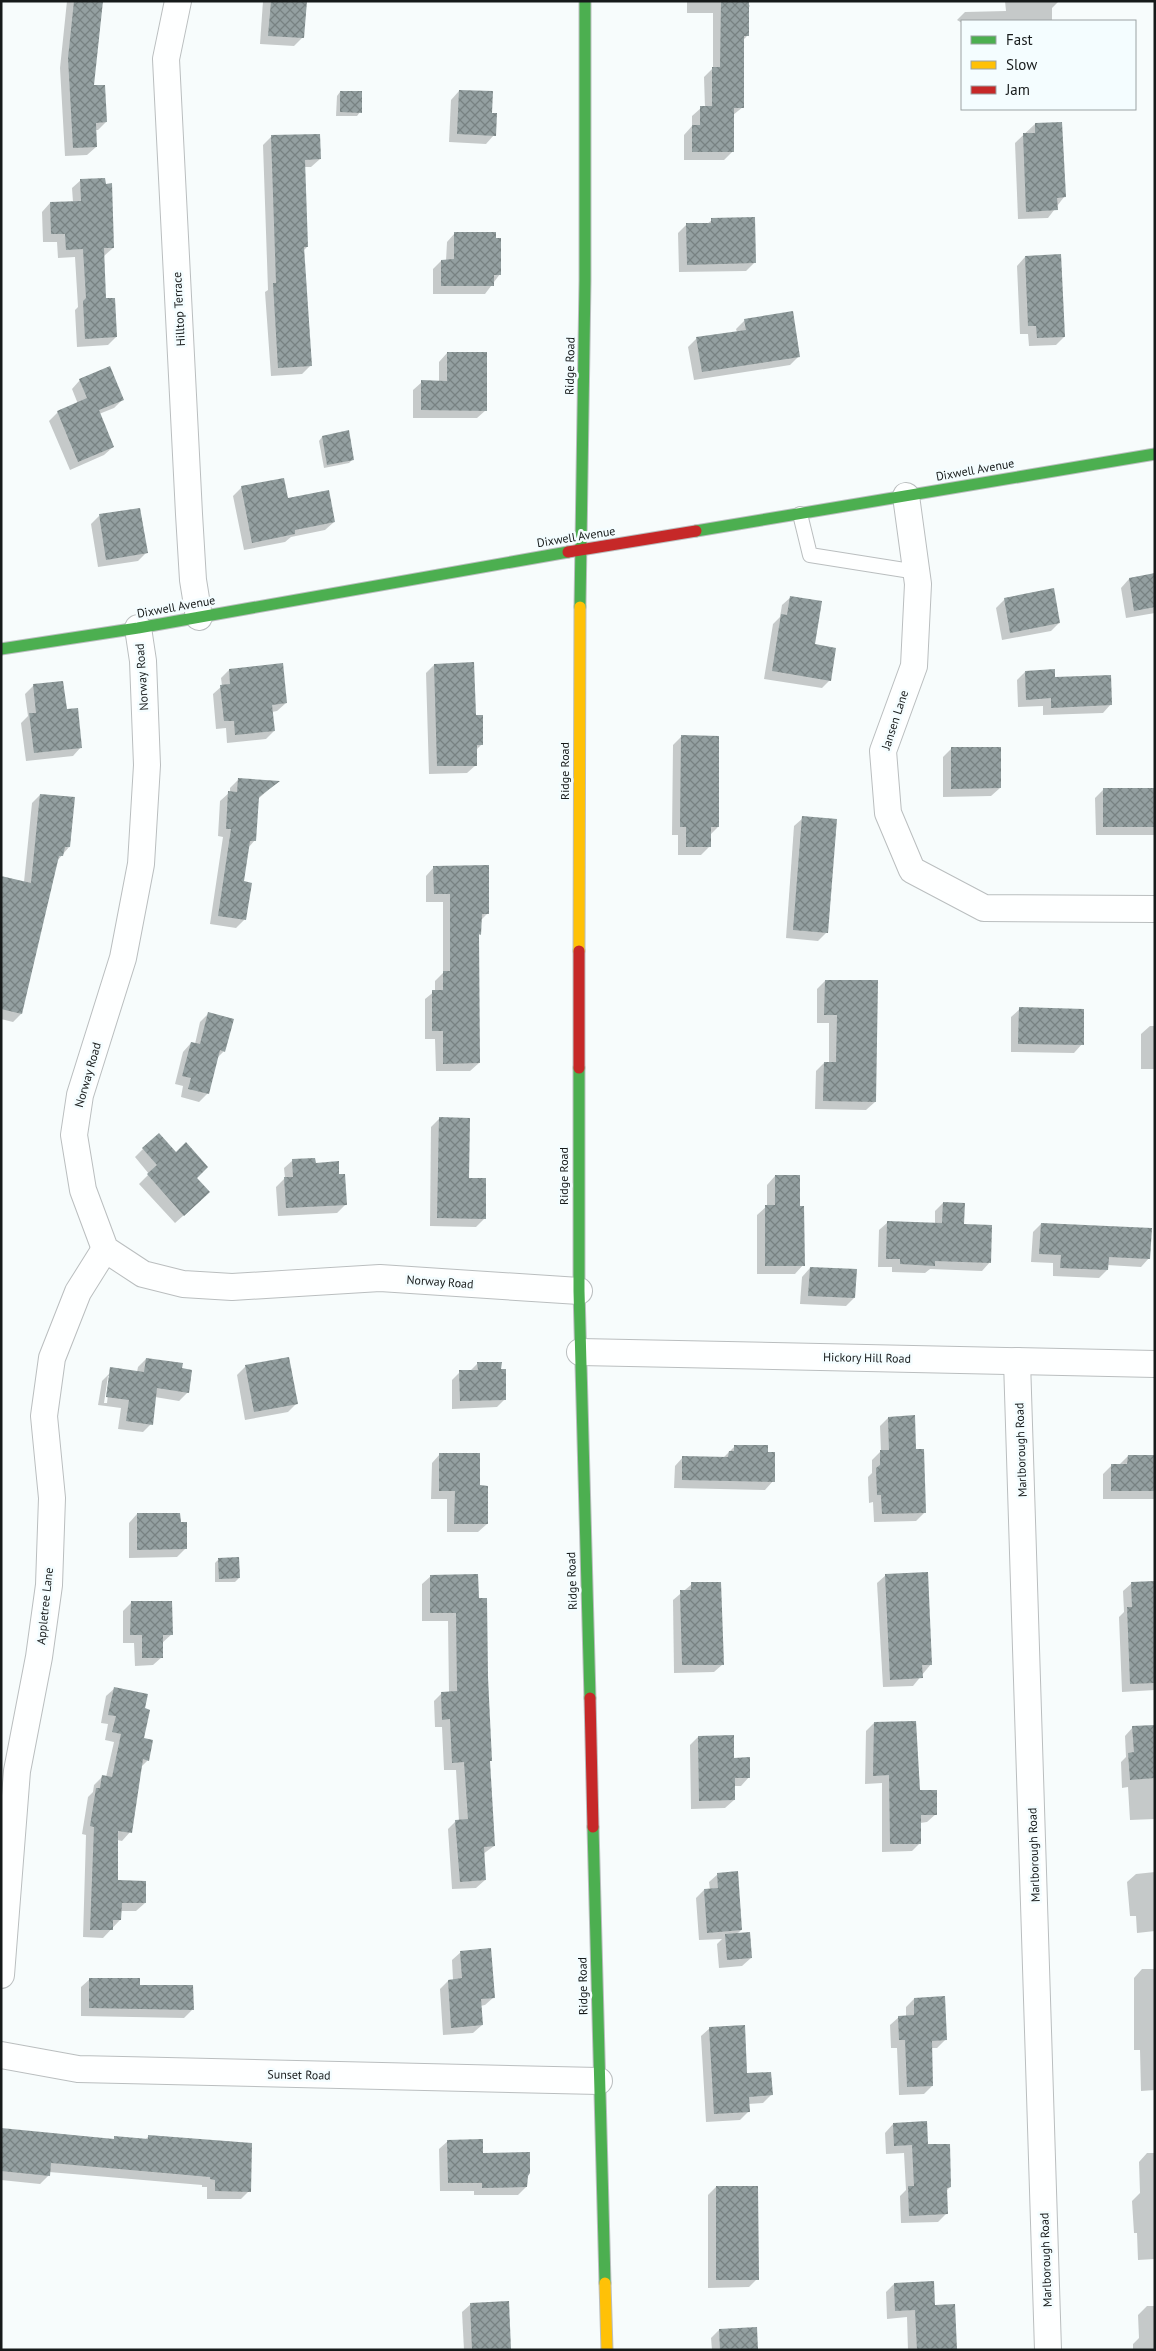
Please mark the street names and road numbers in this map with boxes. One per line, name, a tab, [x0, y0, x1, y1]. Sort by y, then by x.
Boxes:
street label: Hilltop Terrace	[169, 271, 188, 347]
street label: Ridge Road	[561, 337, 578, 395]
street label: Dixwell Avenue	[935, 455, 1015, 484]
street label: Dixwell Avenue	[536, 523, 616, 550]
street label: Dixwell Avenue	[136, 592, 216, 621]
street label: Norway Road	[132, 643, 151, 711]
street label: Jansen Lane	[878, 688, 911, 752]
street label: Ridge Road	[557, 742, 572, 800]
street label: Norway Road	[71, 1041, 104, 1109]
street label: Ridge Road	[556, 1147, 571, 1205]
street label: Norway Road	[406, 1272, 474, 1291]
street label: Hickory Hill Road	[823, 1349, 911, 1366]
street label: Marlborough Road	[1011, 1403, 1030, 1498]
street label: Ridge Road	[563, 1552, 580, 1610]
street label: Appletree Lane	[33, 1567, 56, 1645]
street label: Marlborough Road	[1024, 1808, 1043, 1903]
street label: Ridge Road	[574, 1957, 591, 2015]
street label: Sunset Road	[267, 2066, 331, 2083]
street label: Marlborough Road	[1036, 2213, 1055, 2308]

